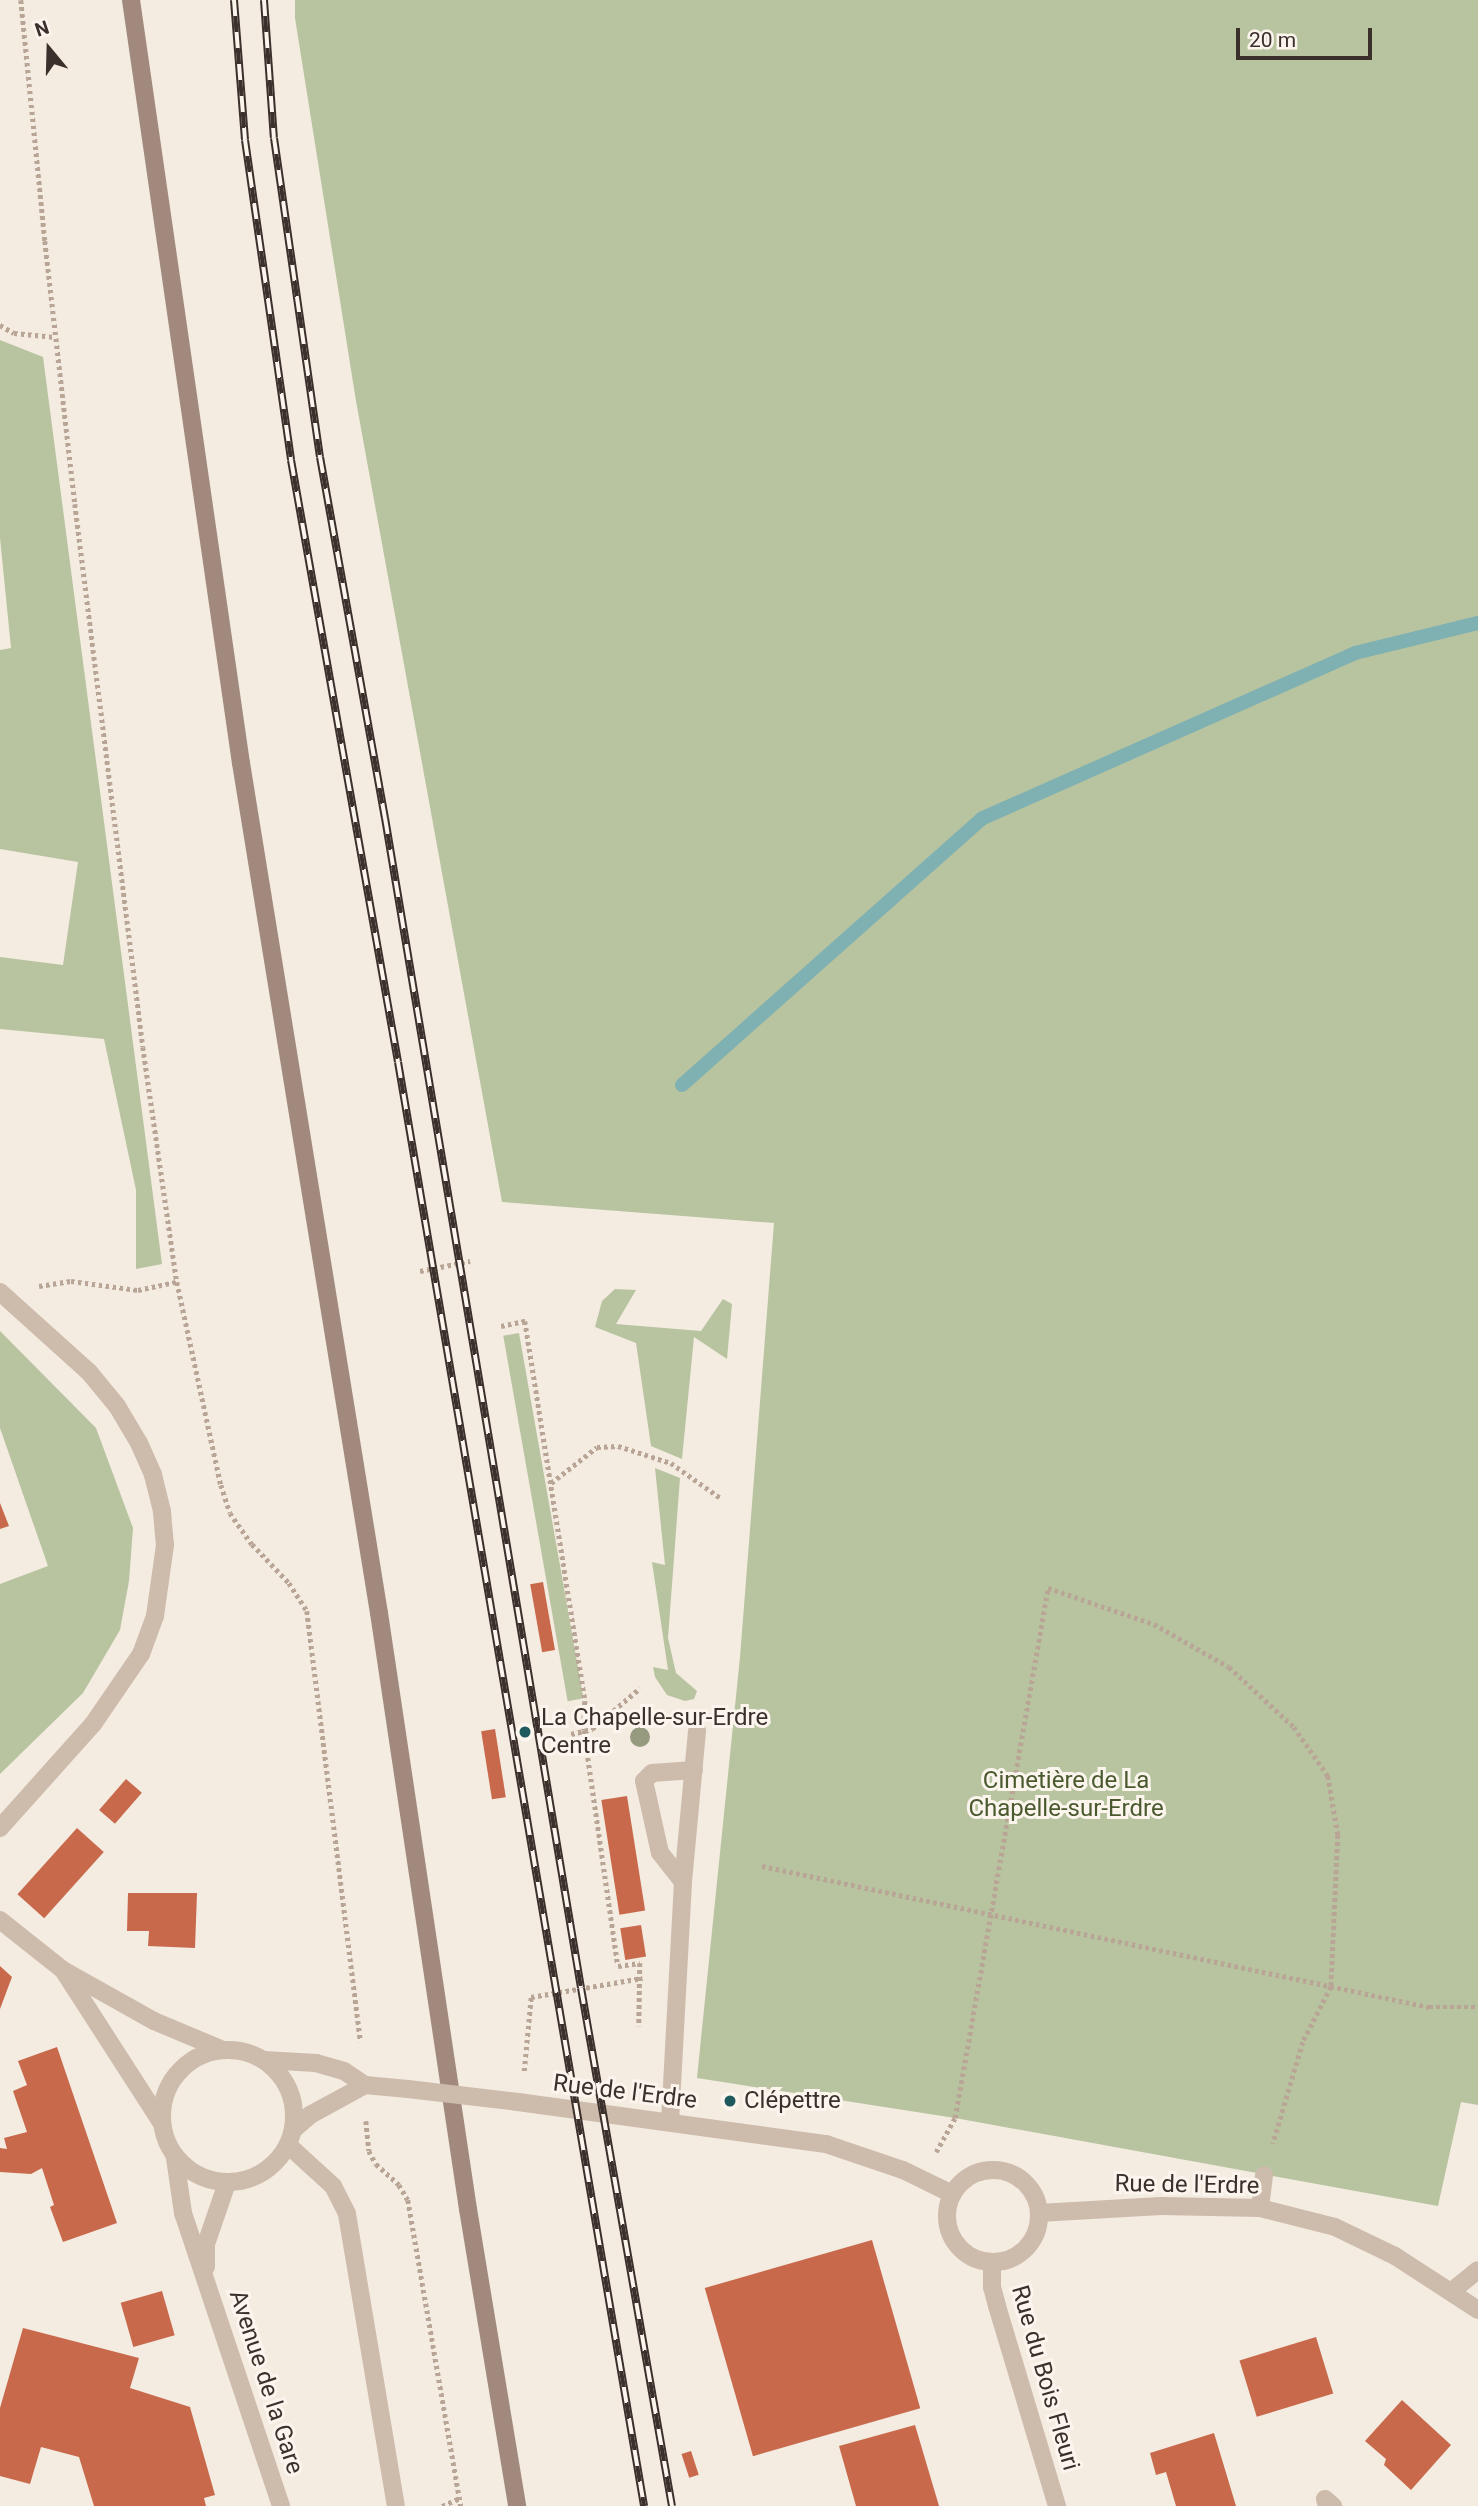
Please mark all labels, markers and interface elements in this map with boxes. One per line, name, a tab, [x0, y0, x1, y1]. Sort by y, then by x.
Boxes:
north arrow	[14, 14, 84, 84]
scale bar	[1240, 14, 1376, 58]
text: N	[32, 16, 52, 42]
text: 20 m	[1249, 28, 1296, 52]
place label: La Chapelle-sur-Erdre Centre	[541, 1704, 768, 1760]
marker: La Chapelle-sur-Erdre Centre	[515, 1722, 535, 1742]
park label: Cimetière de La Chapelle-sur-Erdre	[968, 1767, 1164, 1823]
street label: Rue de l'Erdre	[551, 2069, 699, 2115]
place label: Clépettre	[744, 2087, 841, 2115]
marker: Clépettre	[722, 2093, 738, 2109]
street label: Rue de l'Erdre	[1114, 2169, 1260, 2201]
street label: Rue du Bois Fleuri	[1005, 2282, 1085, 2474]
street label: Avenue de la Gare	[223, 2286, 309, 2478]

